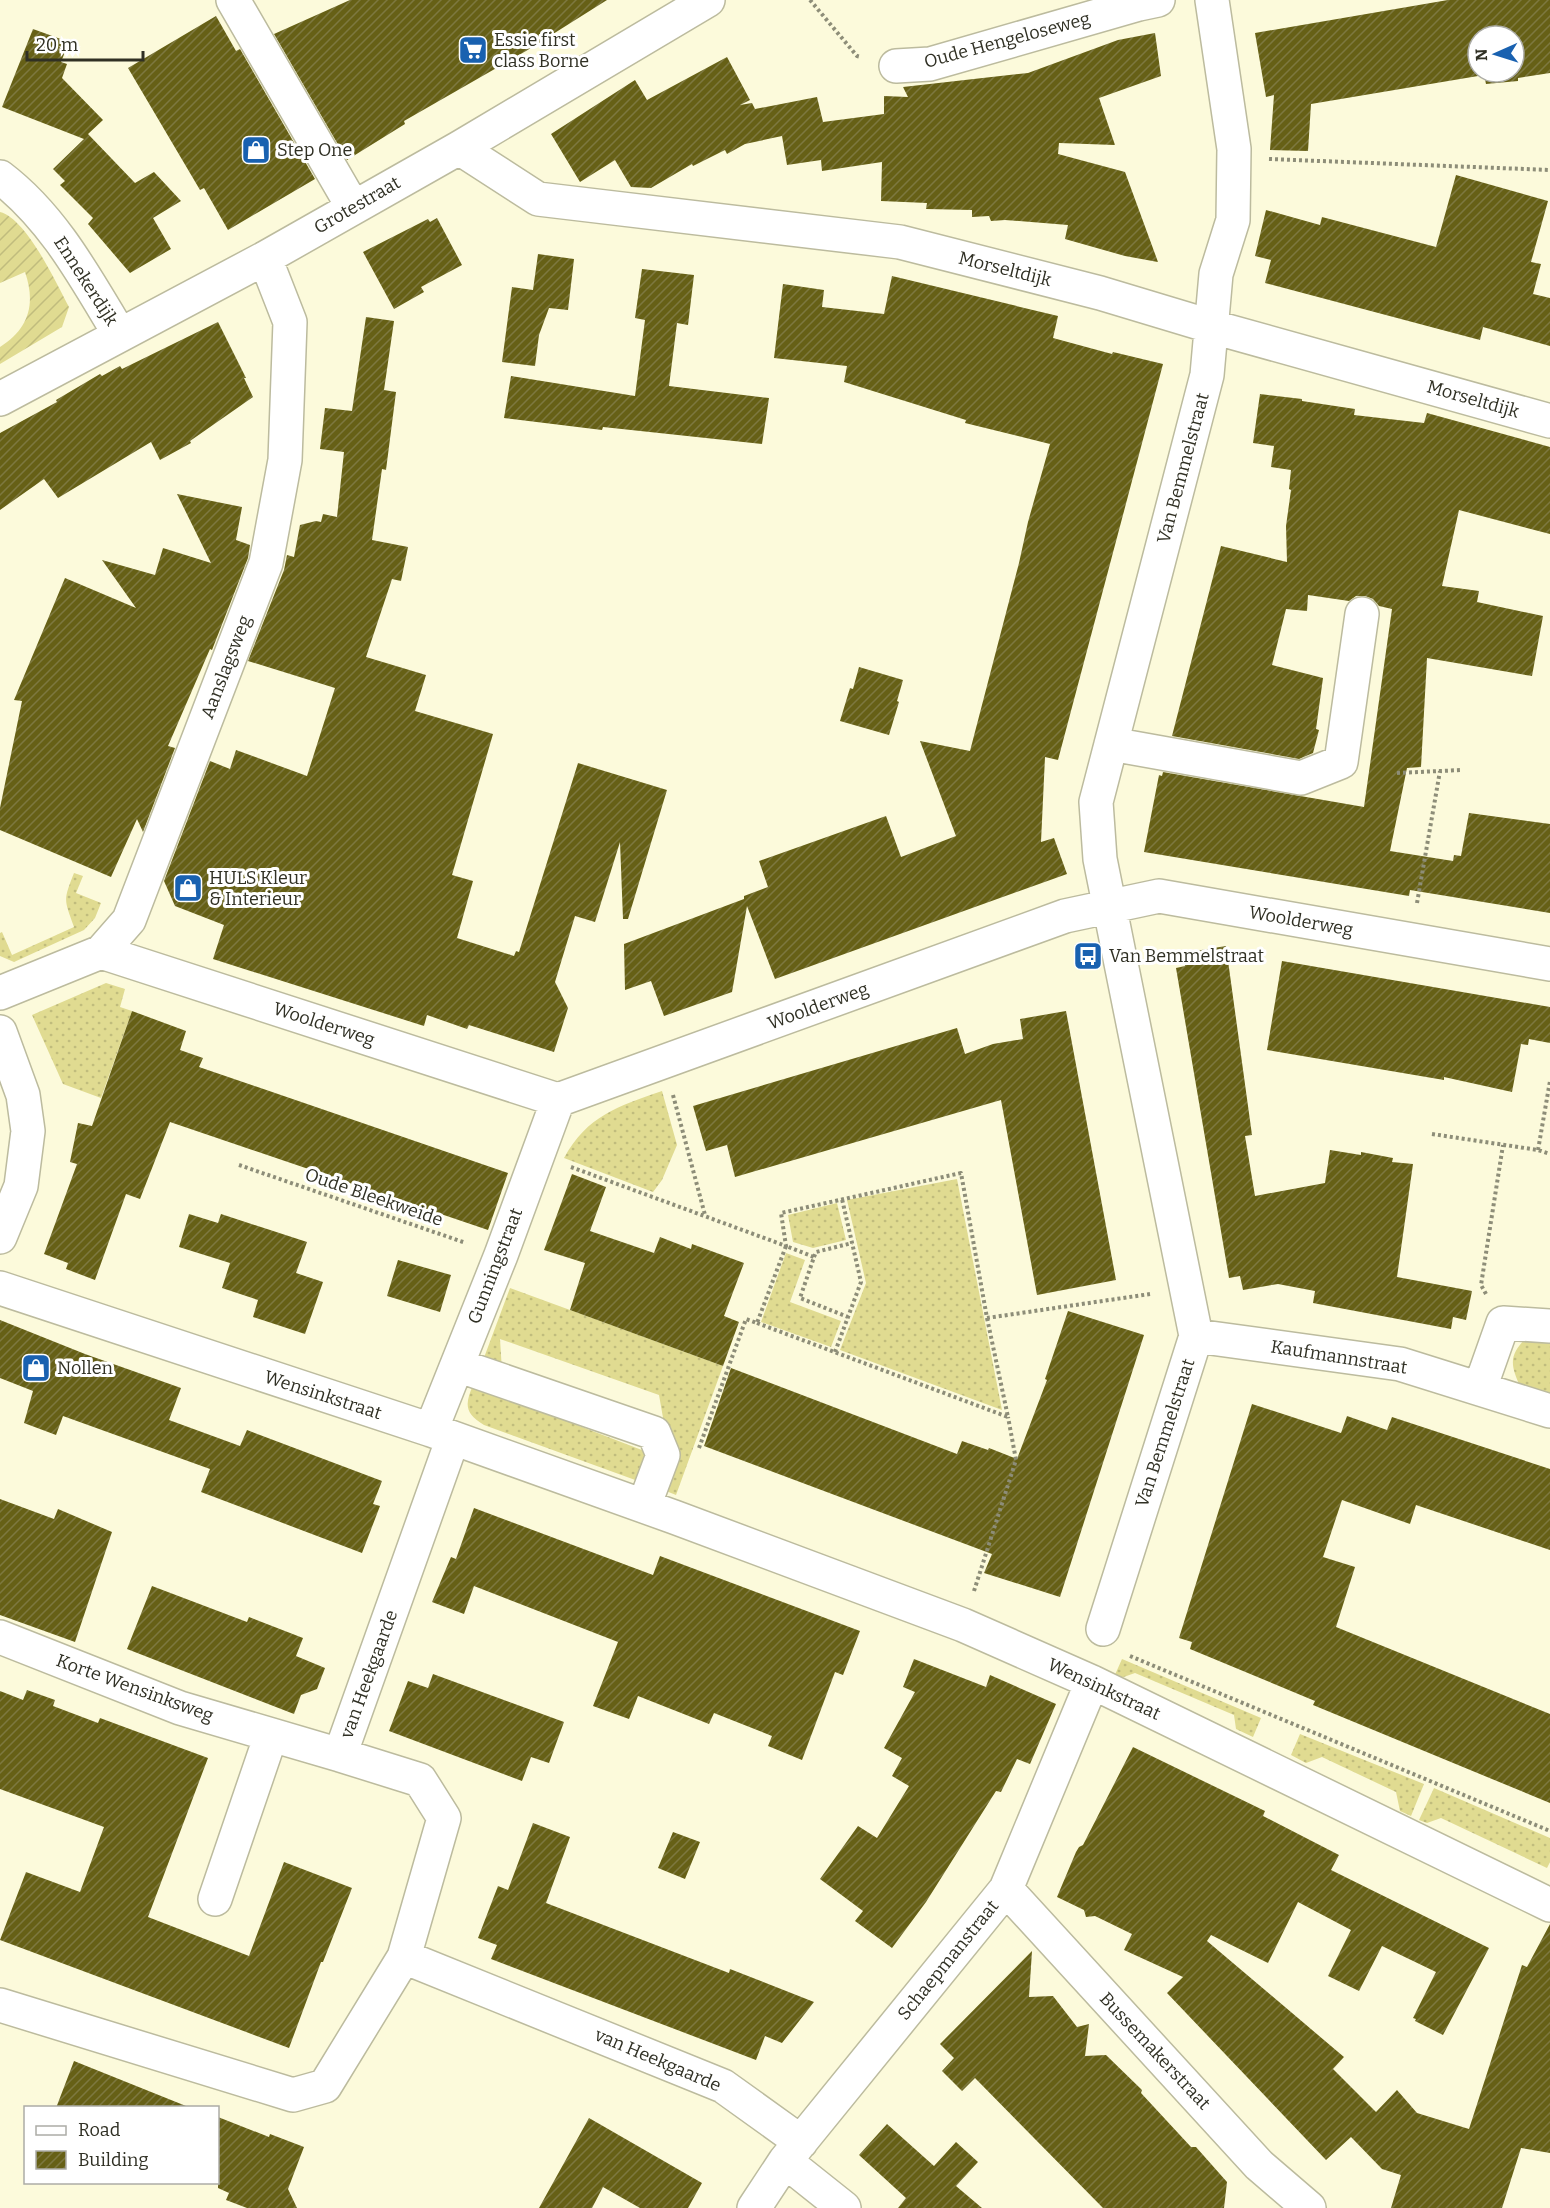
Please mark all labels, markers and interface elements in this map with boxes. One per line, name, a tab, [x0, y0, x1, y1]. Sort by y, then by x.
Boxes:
street label: Oude Hengeloseweg	[922, 7, 1092, 73]
scale bar	[27, 24, 142, 62]
north arrow	[1466, 24, 1526, 84]
place label: Essie first class Borne	[494, 29, 589, 72]
text: 20 m	[36, 34, 78, 56]
supermarket icon: Essie first class Borne	[457, 34, 489, 66]
text: N	[1472, 48, 1491, 61]
shop icon: Step One	[240, 134, 272, 166]
place label: Step One	[277, 139, 352, 161]
street label: Grotestraat	[310, 171, 404, 239]
street label: Ennekerdijk	[49, 232, 123, 330]
street label: Morseltdijk	[956, 247, 1054, 291]
street label: Morseltdijk	[1424, 375, 1522, 423]
street label: Van Bemmelstraat	[1152, 390, 1214, 546]
street label: Aanslagsweg	[196, 612, 256, 722]
place label: HULS Kleur & Interieur	[209, 867, 307, 910]
shop icon: HULS Kleur & Interieur	[172, 872, 204, 904]
street label: Woolderweg	[1247, 901, 1355, 941]
bus stop icon: Van Bemmelstraat	[1072, 940, 1104, 972]
place label: Van Bemmelstraat	[1109, 945, 1265, 967]
street label: Woolderweg	[765, 978, 871, 1034]
street label: Woolderweg	[270, 997, 378, 1051]
street label: Oude Bleekweide	[302, 1163, 446, 1231]
street label: Gunningstraat	[463, 1205, 527, 1327]
street label: Kaufmannstraat	[1269, 1335, 1409, 1379]
shop icon: Nollen	[20, 1352, 52, 1384]
street label: Van Bemmelstraat	[1131, 1355, 1200, 1510]
place label: Nollen	[57, 1357, 114, 1379]
street label: Wensinkstraat	[262, 1366, 385, 1424]
street label: van Heekgaarde	[335, 1607, 402, 1742]
street label: Korte Wensinksweg	[53, 1649, 217, 1727]
street label: Wensinkstraat	[1044, 1653, 1164, 1725]
street label: Schaepmanstraat	[893, 1895, 1003, 2025]
street label: Bussemakerstraat	[1095, 1988, 1215, 2115]
street label: van Heekgaarde	[591, 2023, 724, 2096]
legend	[24, 2106, 219, 2184]
text: Road	[78, 2119, 121, 2141]
text: Building	[78, 2149, 149, 2171]

